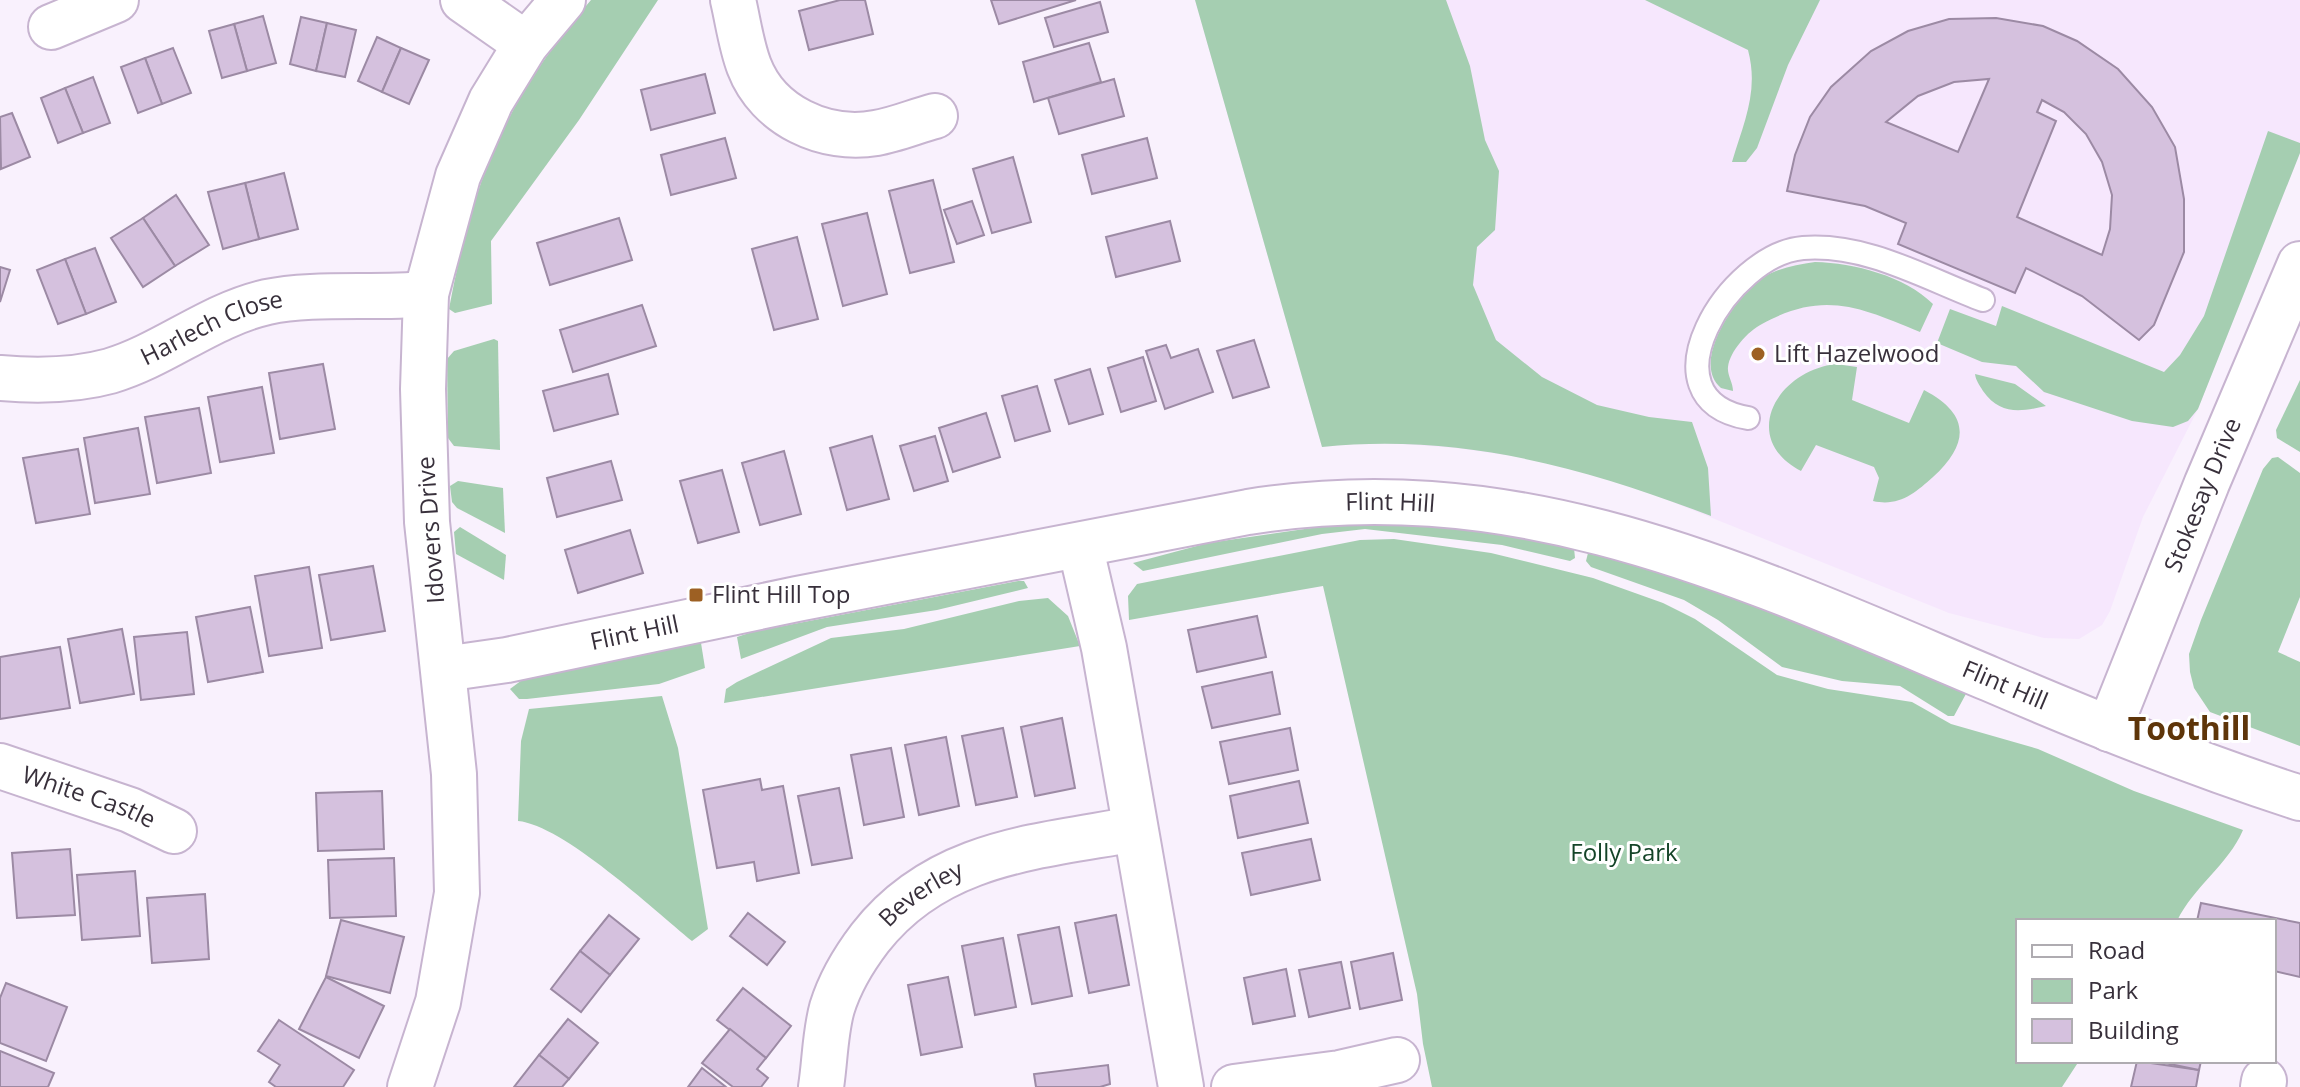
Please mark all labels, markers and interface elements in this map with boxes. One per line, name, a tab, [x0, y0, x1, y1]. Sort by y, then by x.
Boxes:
street label: Harlech Close	[134, 281, 285, 372]
place label: Lift Hazelwood	[1774, 336, 1939, 369]
marker: Lift Hazelwood	[1749, 345, 1767, 363]
street label: Stokesay Drive	[2155, 412, 2248, 577]
street label: Idovers Drive	[408, 455, 451, 605]
street label: Flint Hill	[1345, 484, 1436, 519]
place label: Flint Hill Top	[712, 577, 850, 610]
marker: Flint Hill Top	[687, 586, 705, 604]
street label: Flint Hill	[587, 606, 682, 657]
street label: Flint Hill	[1958, 651, 2053, 717]
district label: Toothill	[2128, 706, 2250, 749]
street label: White Castle	[18, 757, 162, 835]
park label: Folly Park	[1570, 835, 1678, 868]
street label: Beverley	[870, 852, 968, 933]
legend	[2016, 919, 2276, 1063]
text: Road	[2088, 933, 2145, 966]
text: Park	[2088, 973, 2139, 1006]
text: Building	[2088, 1013, 2179, 1046]

